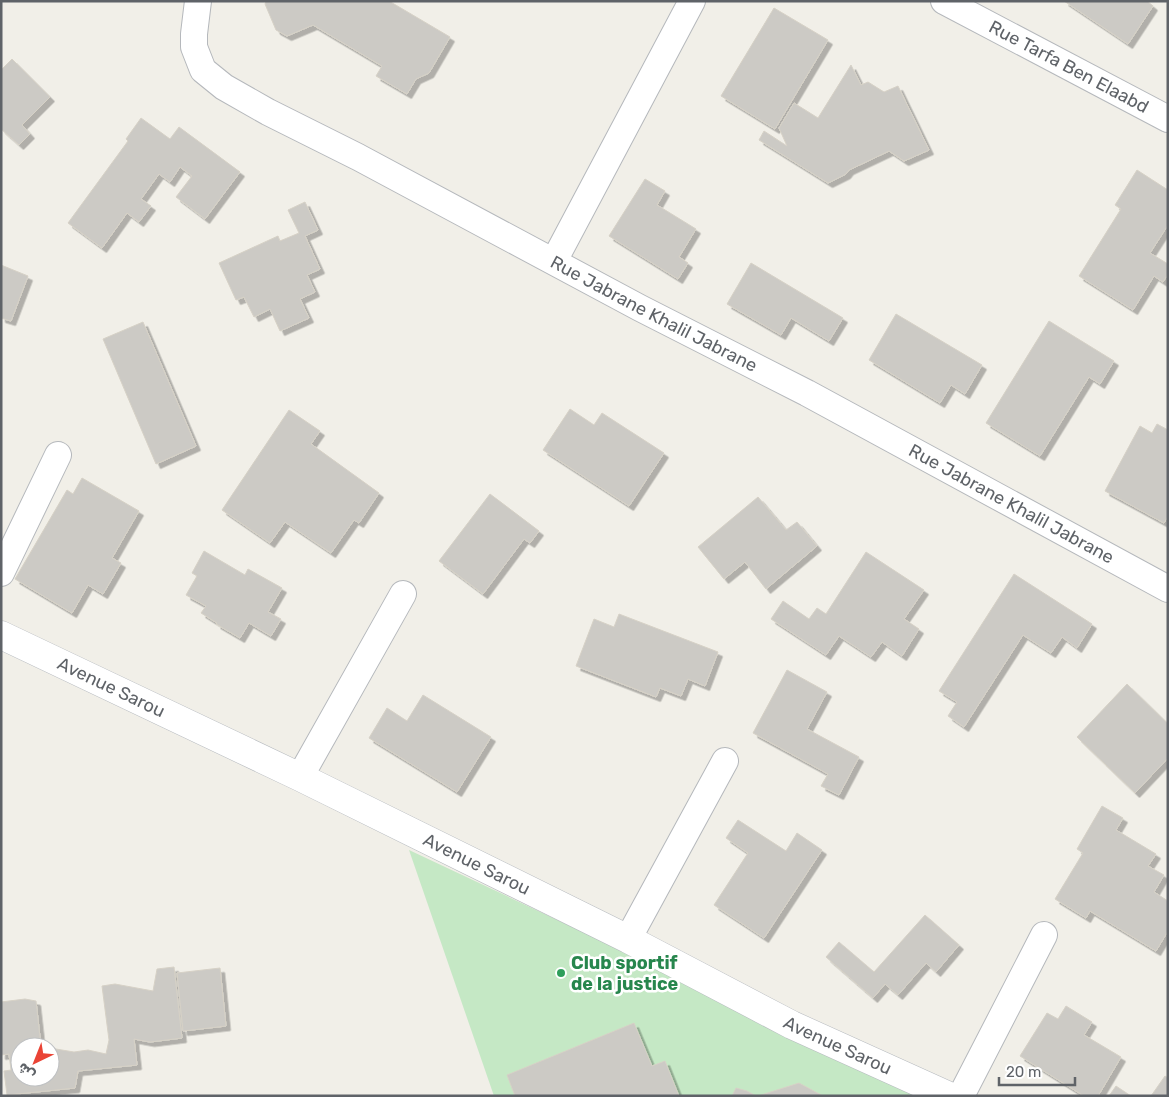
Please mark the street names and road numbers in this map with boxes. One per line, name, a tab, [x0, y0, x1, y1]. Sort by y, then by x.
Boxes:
street label: Rue Tarfa Ben Elaabd	[985, 16, 1152, 118]
street label: Rue Jabrane Khalil Jabrane	[547, 251, 761, 377]
street label: Rue Jabrane Khalil Jabrane	[905, 439, 1118, 569]
street label: Avenue Sarou	[54, 652, 169, 722]
street label: Avenue Sarou	[420, 829, 534, 900]
street label: Avenue Sarou	[780, 1011, 895, 1080]

